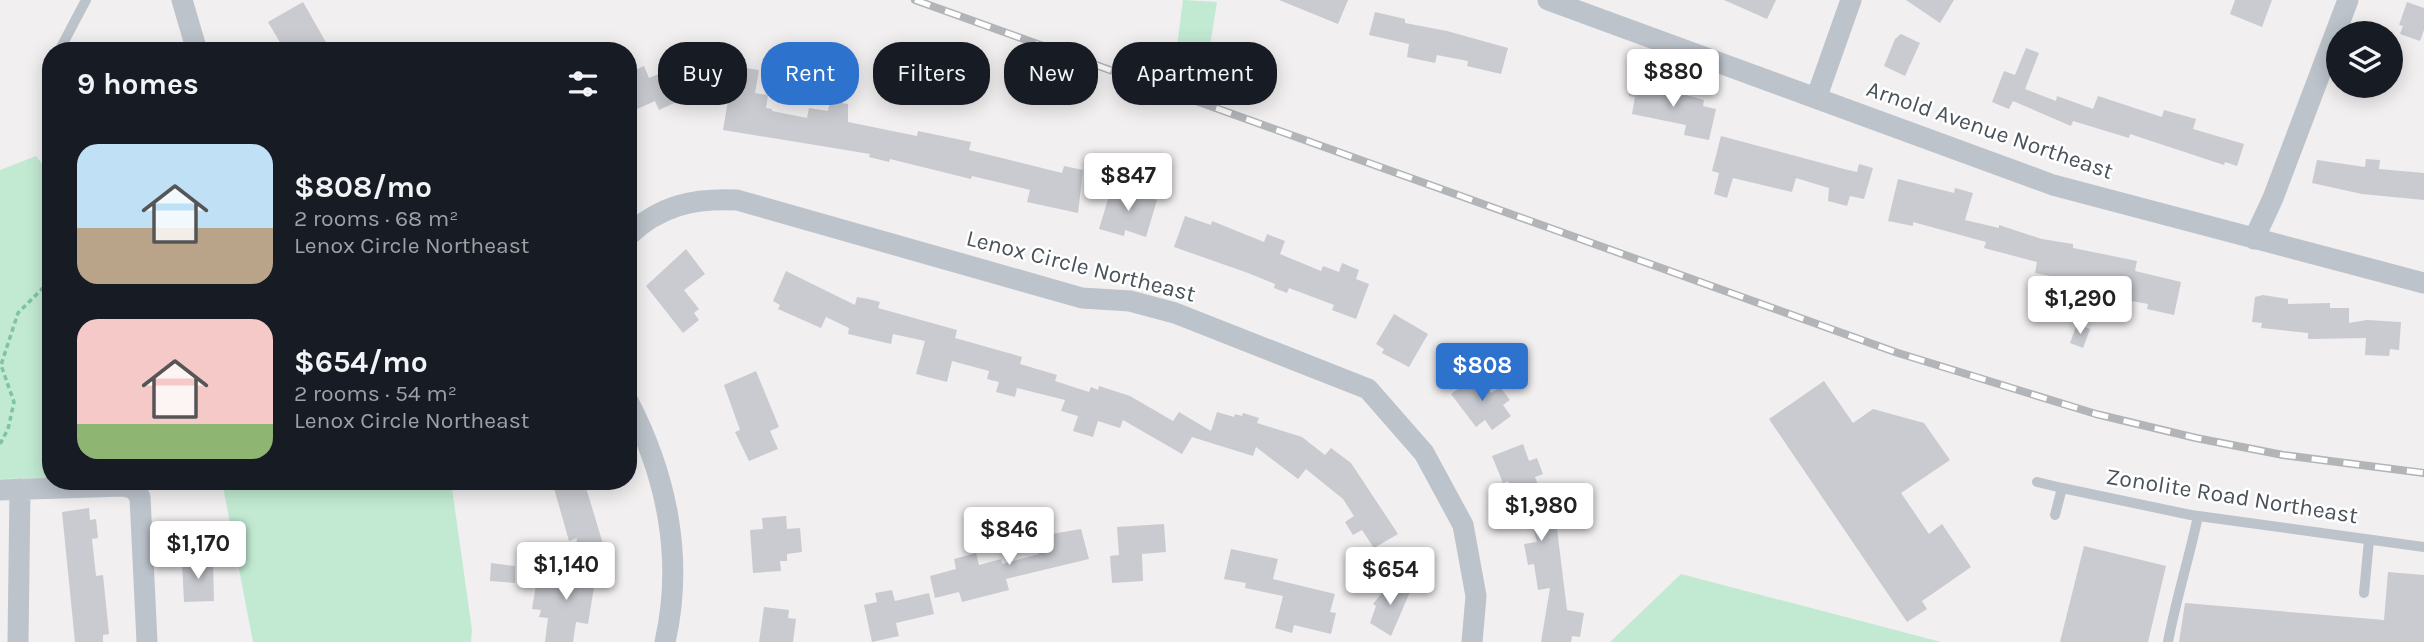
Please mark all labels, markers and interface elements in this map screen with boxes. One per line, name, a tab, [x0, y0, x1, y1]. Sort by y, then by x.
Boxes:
map controls	[2326, 21, 2403, 98]
button: layers	[2326, 21, 2403, 98]
chip: Buy	[658, 42, 747, 105]
chip: Rent	[761, 42, 859, 105]
chip: Filters	[873, 42, 990, 105]
chip: New	[1004, 42, 1098, 105]
chip: Apartment	[1112, 42, 1277, 105]
pin: $880	[1632, 50, 1714, 109]
text: $880	[1643, 58, 1703, 85]
icon: filters	[564, 65, 602, 103]
text: 9 homes	[77, 66, 199, 102]
street label: Arnold Avenue Northeast	[1863, 75, 2117, 185]
pin: $847	[1087, 154, 1169, 213]
text: $847	[1100, 162, 1156, 189]
text: $808/mo	[294, 169, 432, 205]
icon: home	[133, 172, 217, 256]
text: 2 rooms · 68 m²	[294, 205, 458, 232]
street label: Lenox Circle Northeast	[964, 224, 1199, 308]
text: Lenox Circle Northeast	[294, 232, 529, 259]
pin: $1,290	[2023, 276, 2137, 336]
text: $1,290	[2044, 285, 2116, 312]
text: $654/mo	[294, 344, 428, 380]
pin: $808	[1441, 344, 1523, 403]
icon: home	[133, 347, 217, 431]
text: $808	[1452, 352, 1512, 379]
text: 2 rooms · 54 m²	[294, 380, 457, 407]
text: Lenox Circle Northeast	[294, 407, 529, 434]
street label: Zonolite Road Northeast	[2104, 463, 2360, 529]
pin: $1,980	[1484, 484, 1598, 543]
text: $1,980	[1504, 492, 1578, 519]
pin: $846	[968, 508, 1050, 567]
text: $846	[980, 516, 1038, 543]
pin: $1,170	[141, 522, 255, 581]
text: $1,170	[166, 530, 230, 557]
pin: $1,140	[509, 542, 623, 602]
pin: $654	[1349, 548, 1431, 607]
text: $1,140	[533, 551, 599, 578]
text: $654	[1362, 556, 1418, 583]

